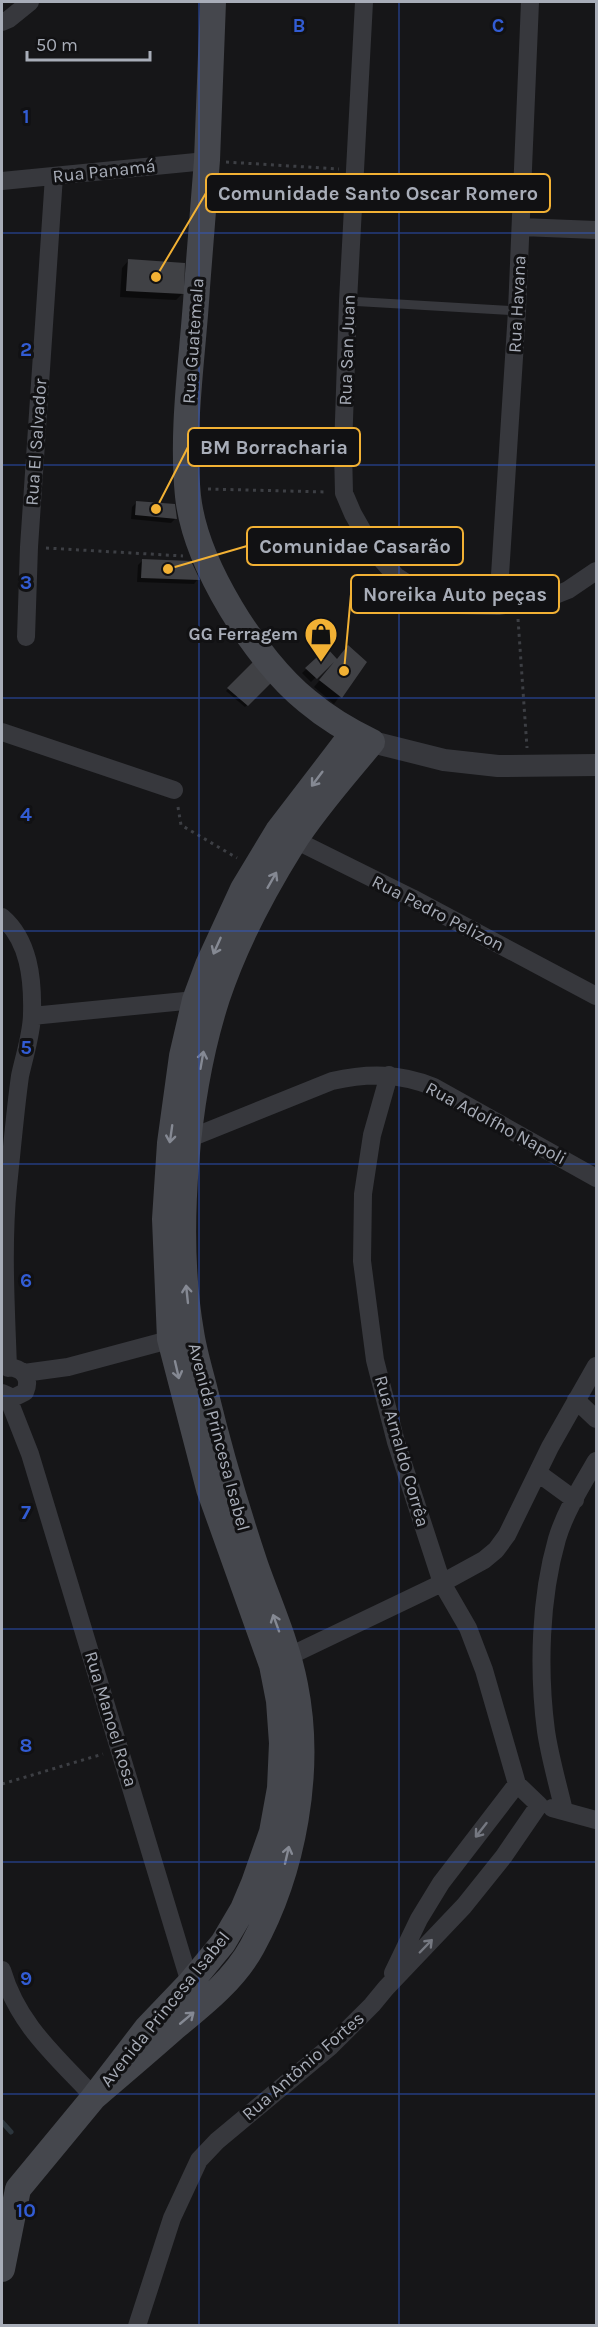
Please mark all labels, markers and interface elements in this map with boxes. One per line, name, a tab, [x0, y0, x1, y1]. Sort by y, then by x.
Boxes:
text: B	[293, 14, 305, 37]
text: C	[492, 14, 504, 37]
scale bar	[27, 24, 150, 62]
text: 50 m	[36, 34, 78, 56]
text: 1	[22, 105, 30, 128]
street label: Rua Panamá	[51, 155, 157, 187]
callout: Comunidade Santo Oscar Romero	[206, 174, 550, 212]
text: Comunidade Santo Oscar Romero	[218, 182, 538, 205]
street label: Rua Havana	[503, 255, 531, 353]
street label: Rua Guatemala	[178, 277, 208, 405]
street label: Rua San Juan	[334, 294, 360, 406]
text: 2	[20, 338, 32, 361]
street label: Rua El Salvador	[21, 377, 51, 506]
callout: BM Borracharia	[188, 428, 360, 466]
text: BM Borracharia	[200, 436, 348, 459]
callout: Comunidae Casarão	[247, 527, 463, 565]
text: Comunidae Casarão	[259, 535, 451, 558]
text: 3	[20, 571, 32, 594]
callout: Noreika Auto peças	[351, 575, 559, 613]
text: Noreika Auto peças	[363, 583, 547, 606]
shop icon: GG Ferragem	[303, 616, 339, 663]
place label: GG Ferragem	[189, 623, 298, 645]
one-way arrow	[311, 771, 324, 787]
text: 4	[20, 803, 32, 826]
street label: Rua Pedro Pelizon	[368, 870, 508, 956]
one-way arrow	[266, 872, 278, 889]
one-way arrow	[211, 936, 222, 954]
text: 5	[20, 1036, 32, 1059]
one-way arrow	[197, 1051, 208, 1071]
street label: Rua Adolfho Napoli	[422, 1077, 570, 1169]
one-way arrow	[165, 1124, 176, 1144]
text: 6	[20, 1269, 32, 1292]
one-way arrow	[181, 1284, 192, 1304]
street label: Avenida Princesa Isabel	[183, 1341, 255, 1533]
one-way arrow	[172, 1360, 184, 1379]
street label: Rua Arnaldo Corrêa	[370, 1373, 434, 1529]
text: 7	[21, 1501, 31, 1524]
one-way arrow	[270, 1614, 281, 1633]
street label: Rua Manoel Rosa	[80, 1648, 142, 1790]
text: 8	[20, 1734, 32, 1757]
one-way arrow	[474, 1822, 487, 1838]
one-way arrow	[281, 1846, 293, 1865]
street label: Avenida Princesa Isabel	[96, 1927, 234, 2091]
one-way arrow	[419, 1938, 433, 1953]
text: 9	[20, 1967, 32, 1990]
street label: Rua Antônio Fortes	[237, 2007, 369, 2125]
one-way arrow	[179, 2011, 194, 2025]
text: 10	[16, 2199, 36, 2222]

